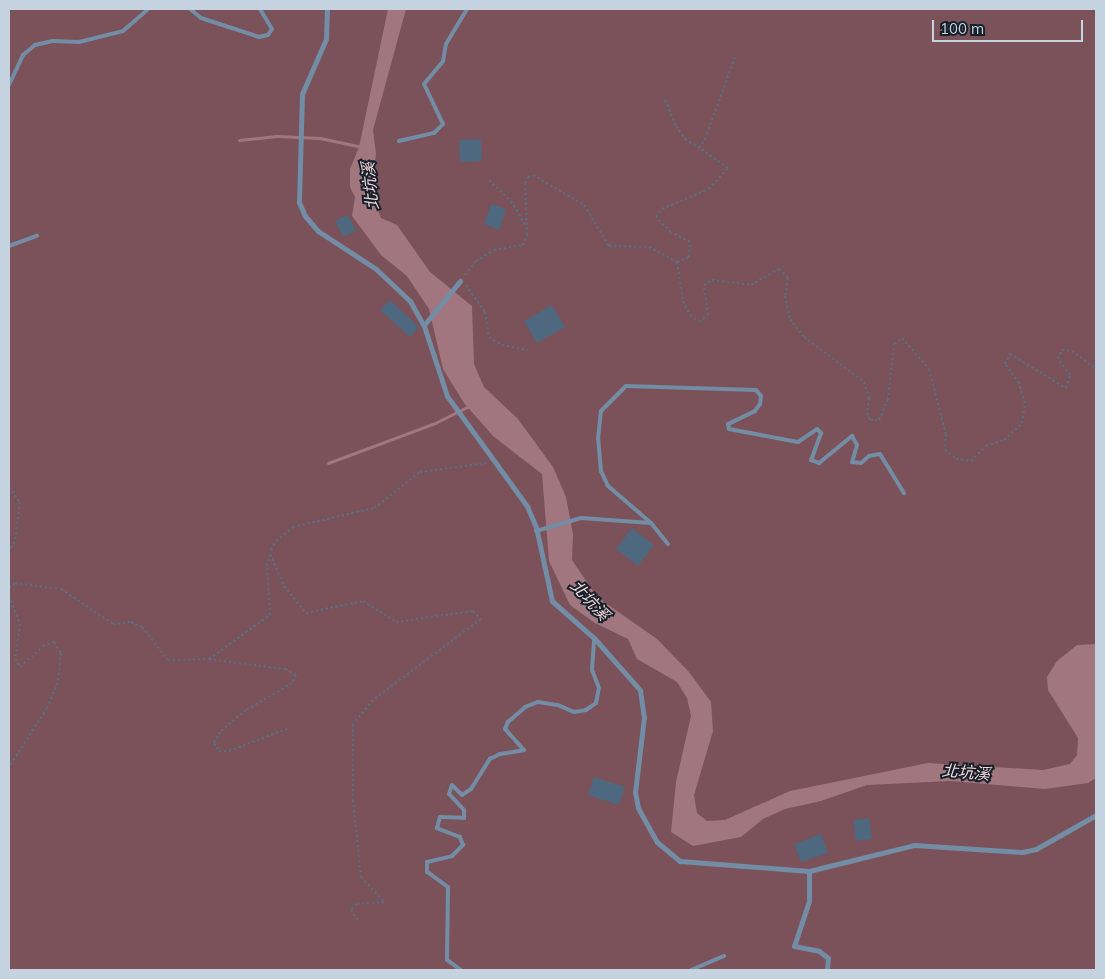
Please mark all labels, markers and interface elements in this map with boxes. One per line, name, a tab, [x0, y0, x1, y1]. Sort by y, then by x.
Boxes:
scale bar	[935, 10, 1086, 42]
text: 100 m	[940, 19, 984, 38]
water label: 北坑溪	[358, 161, 382, 211]
water label: 北坑溪	[567, 576, 613, 624]
water label: 北坑溪	[941, 760, 991, 784]

